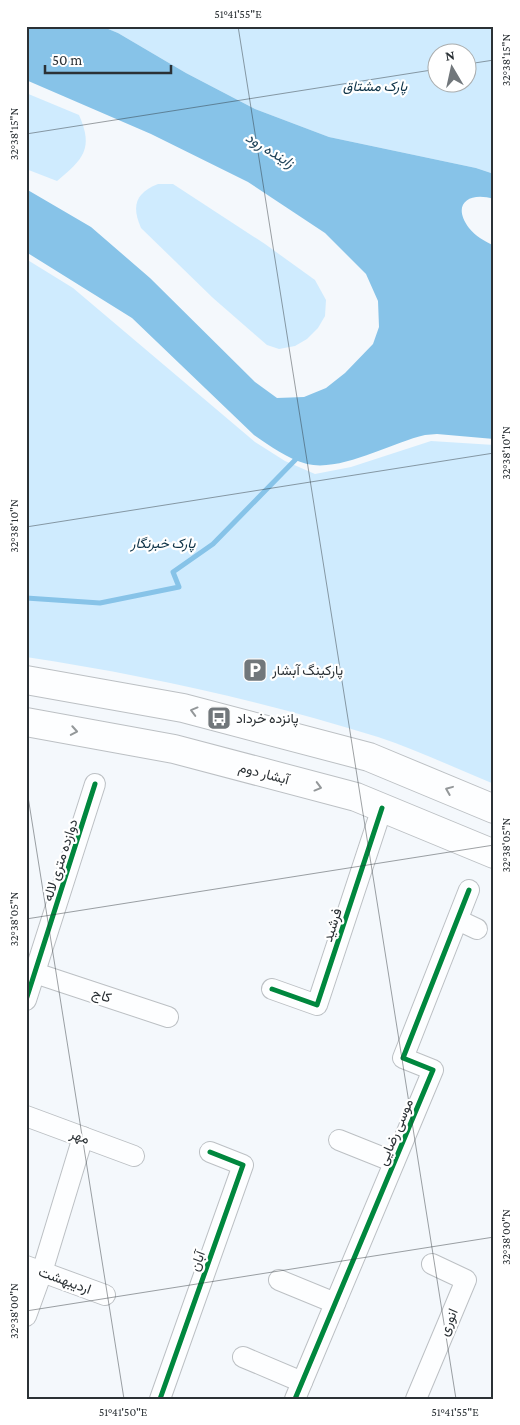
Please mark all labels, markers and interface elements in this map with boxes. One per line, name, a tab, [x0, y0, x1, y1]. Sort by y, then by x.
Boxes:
text: 51°41'55"E	[214, 7, 262, 21]
text: 32°38'15"N	[499, 34, 513, 86]
scale bar	[45, 42, 171, 74]
north arrow	[428, 42, 478, 92]
text: N	[444, 46, 456, 64]
text: 50 m	[52, 52, 82, 68]
park label: پارک مشتاق	[343, 78, 408, 96]
text: 32°38'15"N	[7, 108, 21, 160]
water label: زاینده رود	[242, 129, 298, 172]
text: 32°38'10"N	[499, 426, 513, 480]
text: 32°38'10"N	[7, 499, 21, 553]
park label: پارک خبرنگار	[130, 535, 196, 553]
parking icon: پارکینگ آبشار	[242, 657, 268, 683]
place label: پارکینگ آبشار	[271, 662, 343, 680]
bus stop icon: پانزده خرداد	[206, 705, 232, 731]
one-way arrow	[189, 706, 198, 717]
place label: پانزده خرداد	[236, 710, 299, 728]
one-way arrow	[70, 725, 79, 736]
street label: آبشار دوم	[237, 759, 293, 789]
one-way arrow	[313, 781, 322, 792]
one-way arrow	[445, 786, 454, 796]
street label: دوازده متری لاله	[39, 817, 82, 903]
text: 32°38'05"N	[499, 817, 513, 873]
text: 32°38'05"N	[7, 891, 21, 947]
street label: فرشید	[319, 906, 346, 944]
street label: کاج	[89, 984, 114, 1009]
street label: موسی رضایی	[374, 1096, 417, 1168]
street label: مهر	[67, 1125, 92, 1148]
text: 32°38'00"N	[499, 1209, 513, 1265]
street label: آبان	[186, 1247, 210, 1274]
street label: اردیبهشت	[36, 1263, 93, 1298]
text: 32°38'00"N	[7, 1283, 21, 1339]
street label: انوری	[435, 1306, 462, 1338]
text: 51°41'50"E	[99, 1405, 148, 1419]
text: 51°41'55"E	[431, 1405, 479, 1419]

